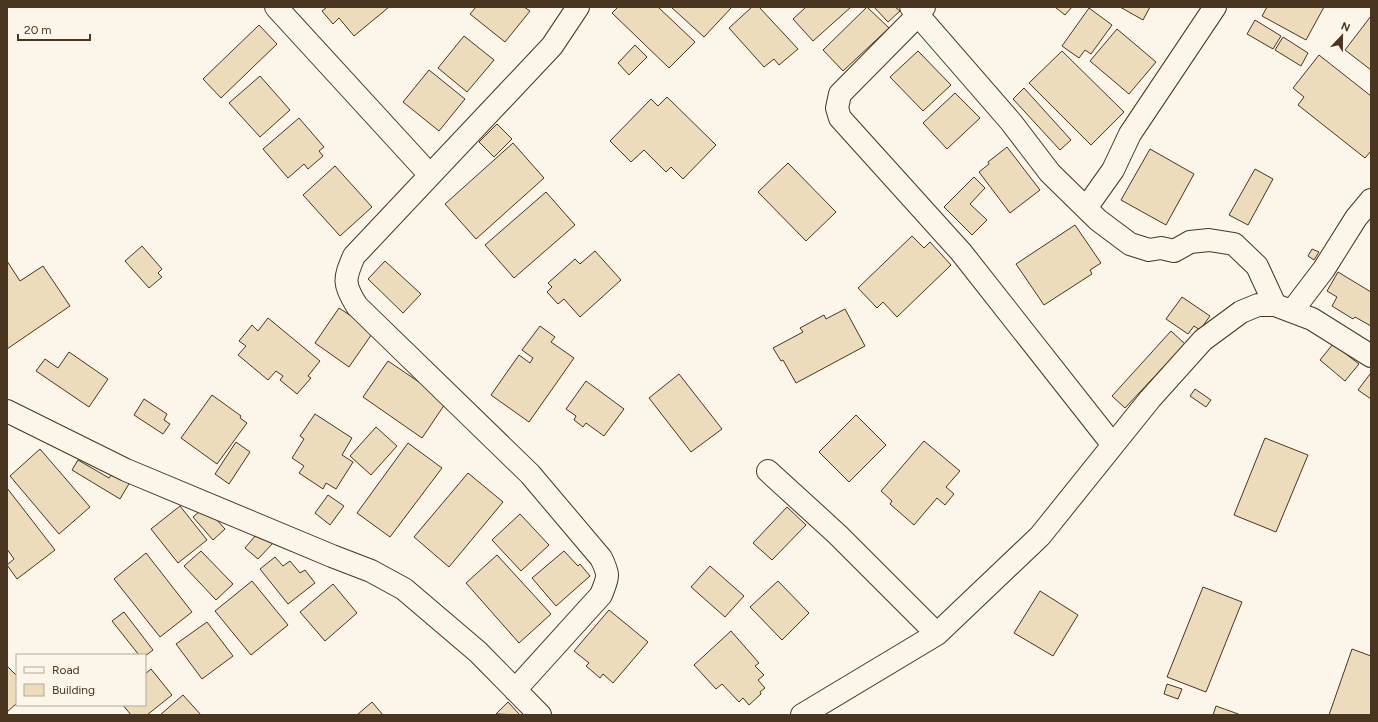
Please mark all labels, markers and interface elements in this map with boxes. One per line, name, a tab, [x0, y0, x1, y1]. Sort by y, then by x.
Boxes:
scale bar	[18, 16, 90, 42]
north arrow	[1322, 16, 1362, 56]
text: N	[1339, 20, 1352, 35]
text: 20 m	[24, 23, 52, 37]
legend	[16, 654, 146, 706]
text: Road	[52, 663, 80, 677]
text: Building	[52, 683, 95, 697]

